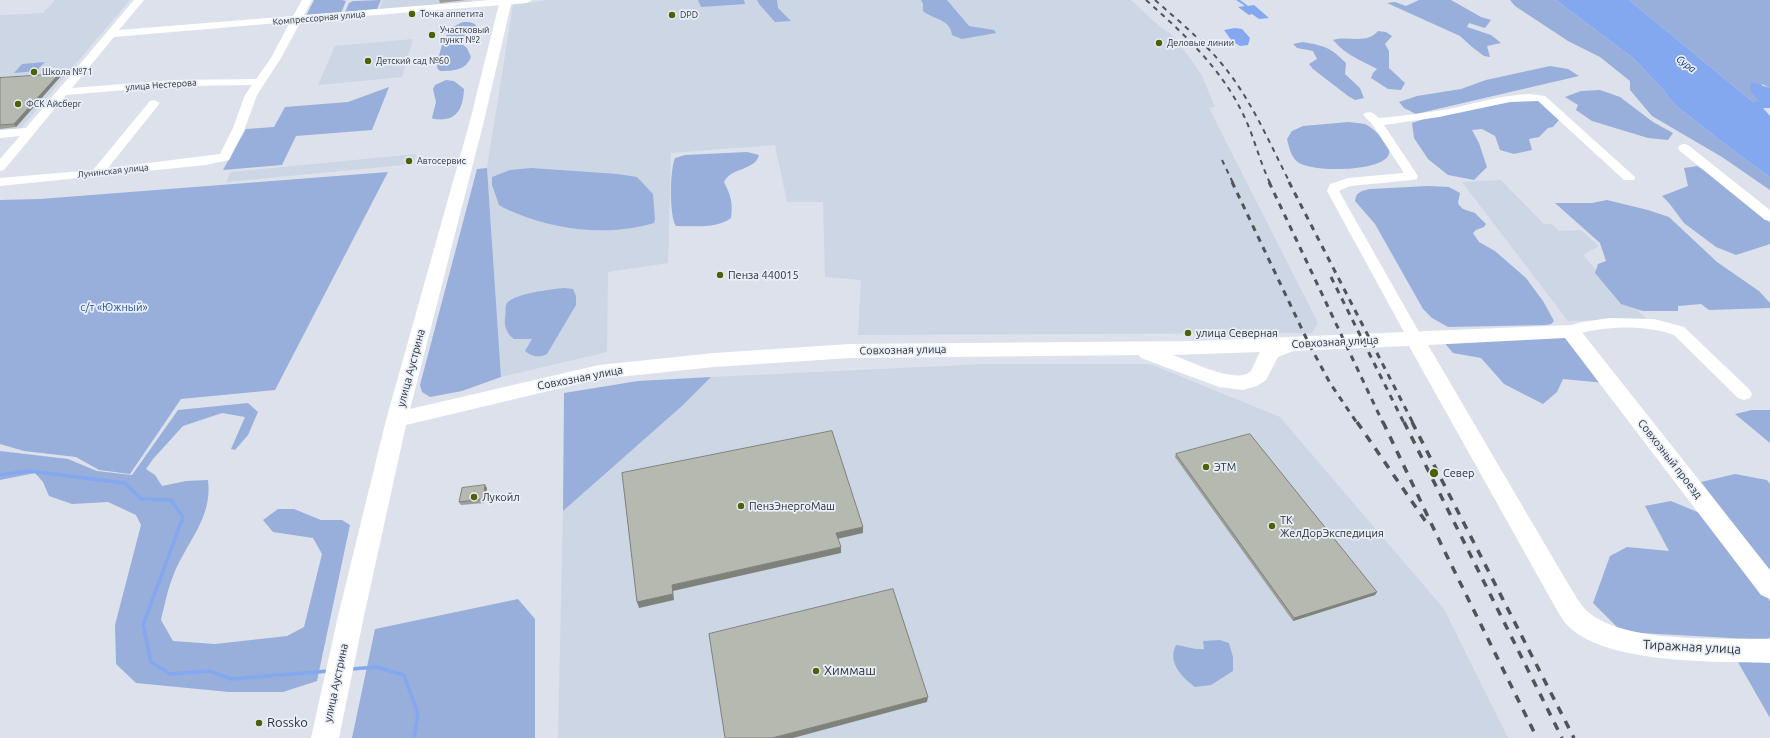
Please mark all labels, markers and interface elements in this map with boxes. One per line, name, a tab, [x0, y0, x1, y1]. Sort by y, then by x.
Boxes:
street label: Компрессорная улица	[272, 9, 366, 27]
marker: Точка аппетита	[407, 9, 417, 19]
place label: Точка аппетита	[420, 9, 484, 19]
marker: DPD	[667, 10, 677, 20]
place label: DPD	[680, 10, 698, 20]
place label: Участковый пункт №2	[440, 25, 489, 46]
marker: Участковый пункт №2	[427, 30, 437, 40]
marker: Деловые линии	[1154, 38, 1164, 48]
place label: Деловые линии	[1167, 38, 1234, 48]
water label: Сура	[1674, 53, 1698, 75]
marker: Детский сад №60	[363, 56, 373, 66]
place label: Детский сад №60	[376, 56, 449, 66]
marker: Школа №71	[29, 67, 39, 77]
place label: Школа №71	[42, 67, 92, 77]
street label: улица Нестерова	[125, 77, 197, 93]
marker: ФСК Айсберг	[13, 99, 23, 109]
place label: ФСК Айсберг	[26, 99, 81, 109]
marker: Автосервис	[404, 156, 414, 166]
place label: Автосервис	[417, 156, 466, 166]
street label: Лунинская улица	[77, 162, 149, 180]
place label: Пенза 440015	[728, 268, 799, 282]
marker: Пенза 440015	[715, 270, 725, 280]
park label: с/т «Южный»	[80, 300, 148, 314]
place label: улица Северная	[1196, 326, 1278, 340]
street label: улица Аустрина	[394, 328, 428, 408]
marker: улица Северная	[1183, 328, 1193, 338]
street label: Совхозная улица	[1291, 333, 1379, 351]
street label: Совхозная улица	[859, 343, 947, 357]
street label: Совхозная улица	[536, 363, 624, 393]
street label: Совхозный проезд	[1635, 417, 1705, 501]
place label: ЭТМ	[1214, 460, 1236, 474]
marker: ЭТМ	[1201, 462, 1211, 472]
place label: Север	[1443, 466, 1474, 480]
marker: Север	[1428, 467, 1440, 479]
place label: Лукойл	[482, 490, 520, 504]
marker: Лукойл	[469, 492, 479, 502]
place label: ПензЭнергоМаш	[749, 499, 835, 513]
marker: ПензЭнергоМаш	[736, 501, 746, 511]
place label: ТК ЖелДорЭкспедиция	[1280, 513, 1384, 539]
marker: ТК ЖелДорЭкспедиция	[1267, 521, 1277, 531]
street label: Тиражная улица	[1643, 637, 1741, 657]
street label: улица Аустрина	[321, 642, 351, 724]
place label: Химмаш	[824, 663, 876, 679]
marker: Химмаш	[811, 666, 821, 676]
place label: Rossko	[267, 715, 308, 731]
marker: Rossko	[254, 718, 264, 728]

